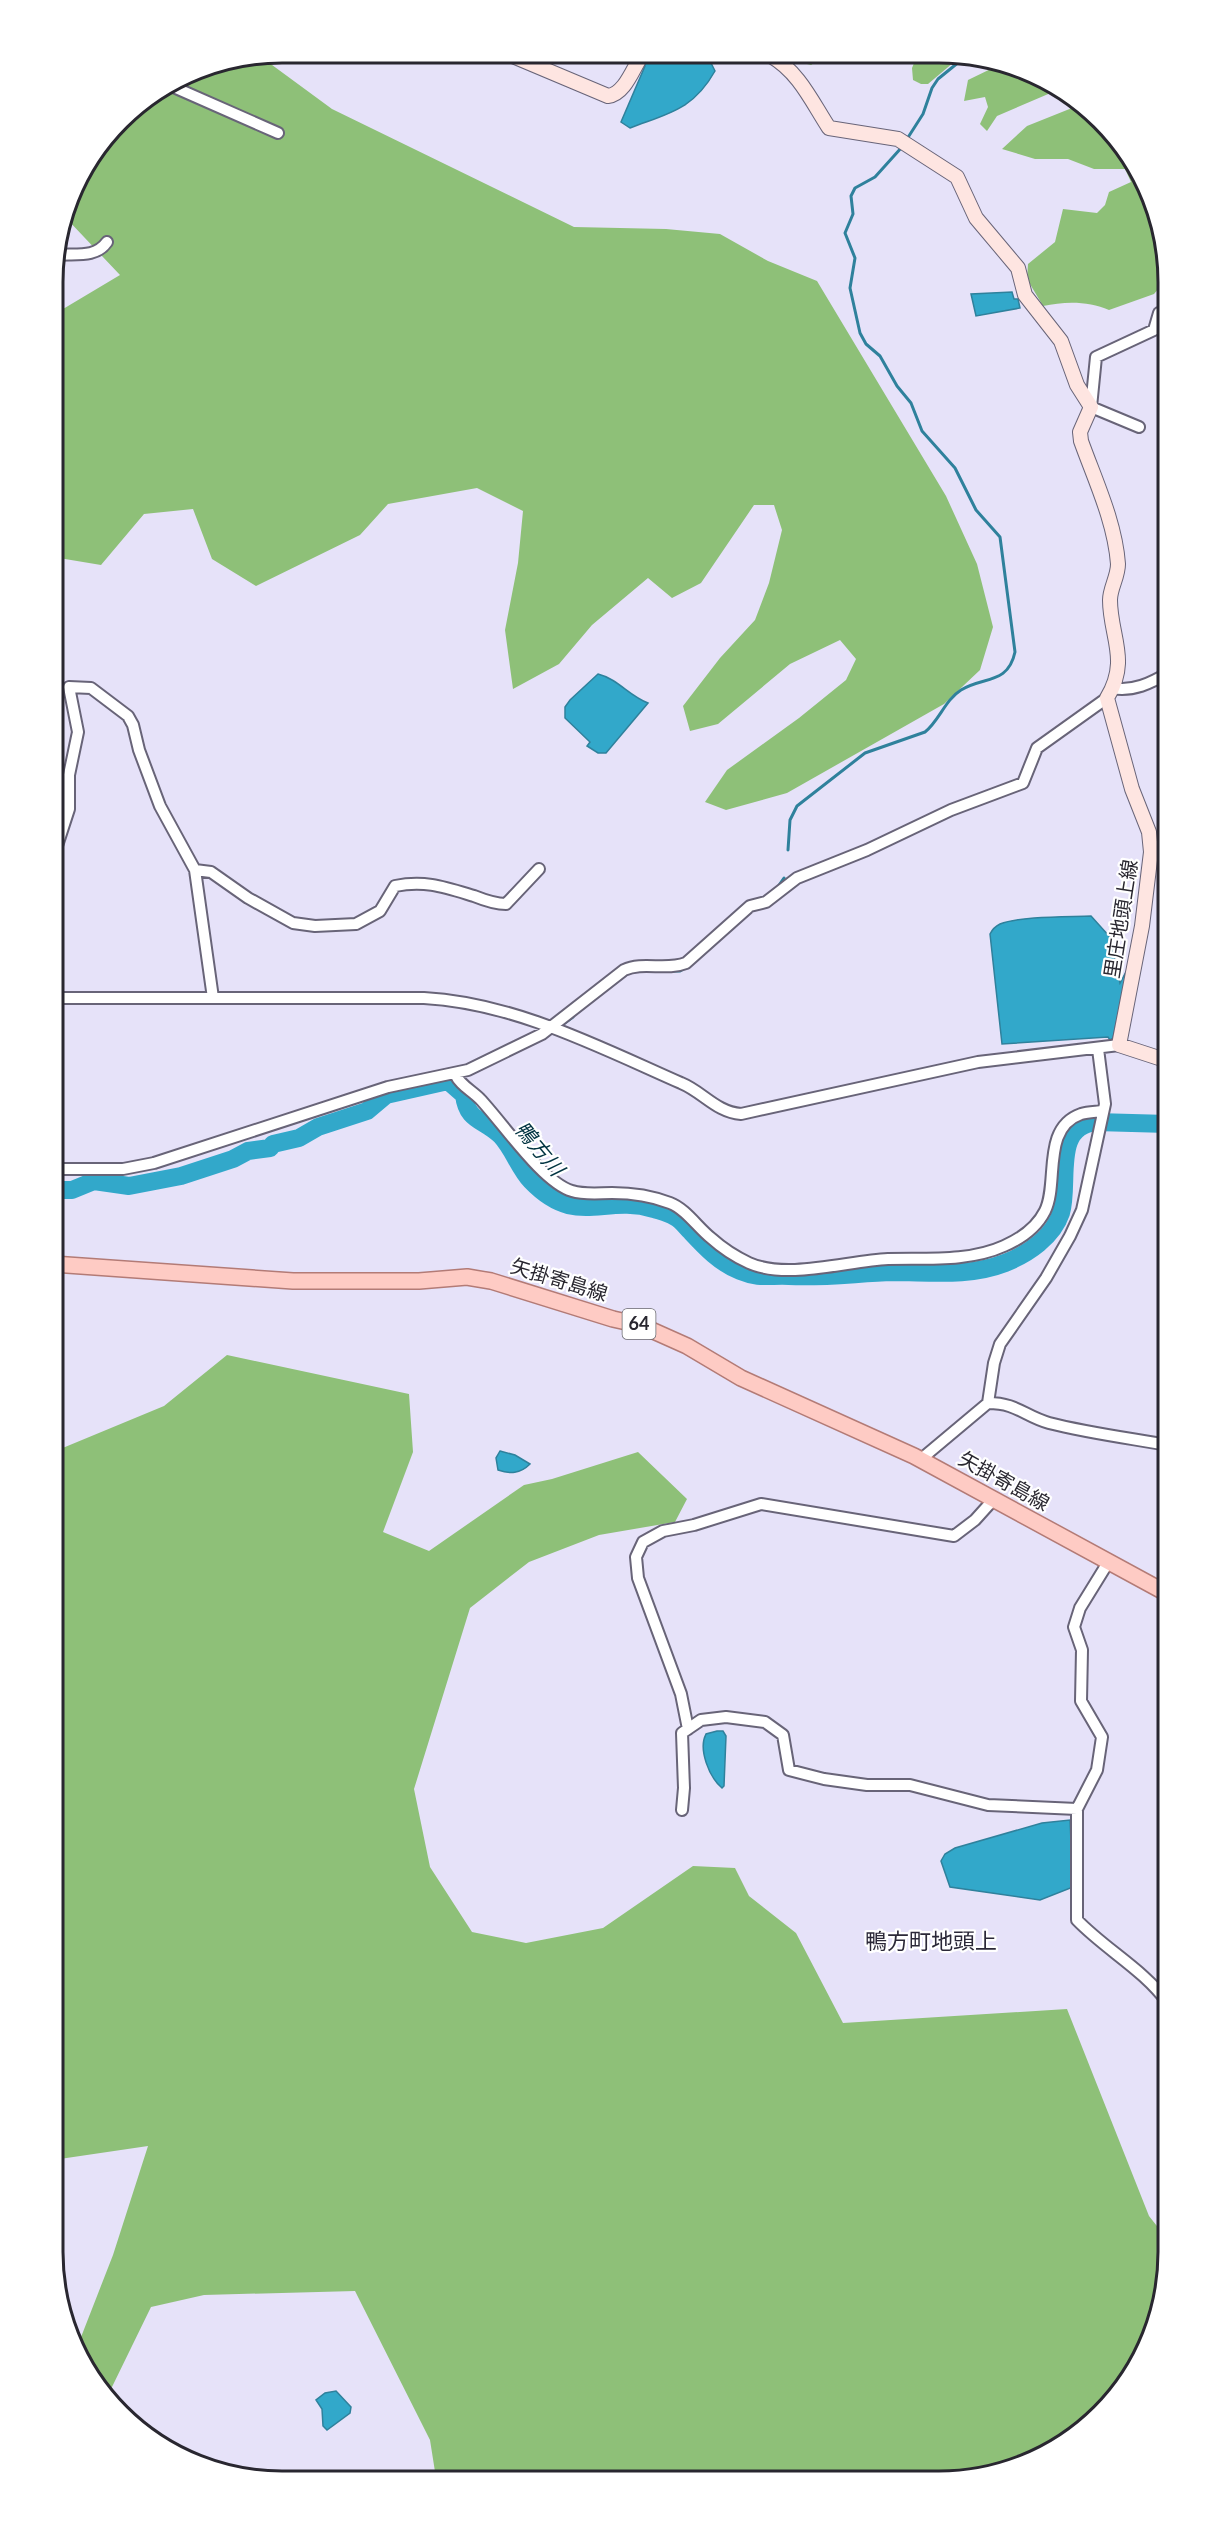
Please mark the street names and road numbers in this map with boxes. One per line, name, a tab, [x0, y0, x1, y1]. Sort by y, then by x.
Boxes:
street label: 里庄地頭上線	[1099, 858, 1141, 980]
street label: 矢掛寄島線	[508, 1253, 611, 1305]
road number: 64	[622, 1309, 656, 1339]
street label: 矢掛寄島線	[955, 1445, 1054, 1515]

